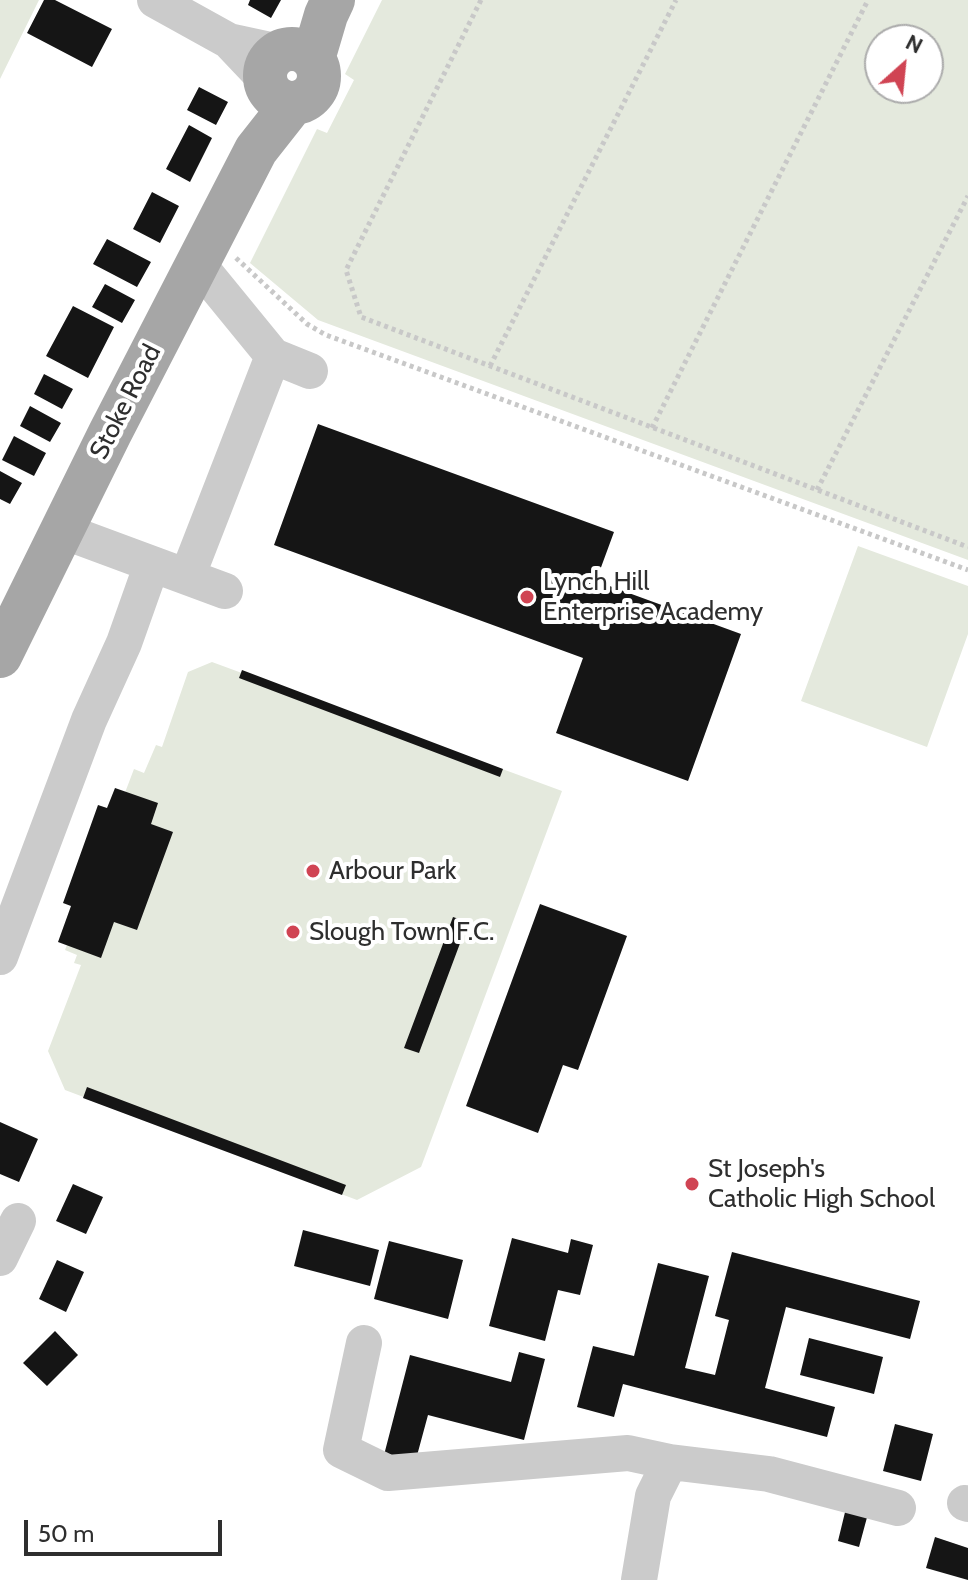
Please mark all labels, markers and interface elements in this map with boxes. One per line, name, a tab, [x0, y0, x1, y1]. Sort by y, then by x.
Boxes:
north arrow	[864, 24, 944, 104]
text: N	[901, 28, 927, 60]
street label: Stoke Road	[84, 340, 168, 464]
place label: Lynch Hill Enterprise Academy	[543, 566, 763, 628]
marker: Lynch Hill Enterprise Academy	[518, 588, 536, 606]
place label: Arbour Park	[329, 855, 457, 887]
marker: Arbour Park	[304, 862, 322, 880]
place label: Slough Town F.C.	[309, 916, 494, 948]
marker: Slough Town F.C.	[284, 923, 302, 941]
place label: St Joseph's Catholic High School	[708, 1153, 935, 1214]
marker: St Joseph's Catholic High School	[683, 1175, 701, 1193]
scale bar	[28, 1504, 226, 1554]
text: 50 m	[38, 1519, 94, 1548]

